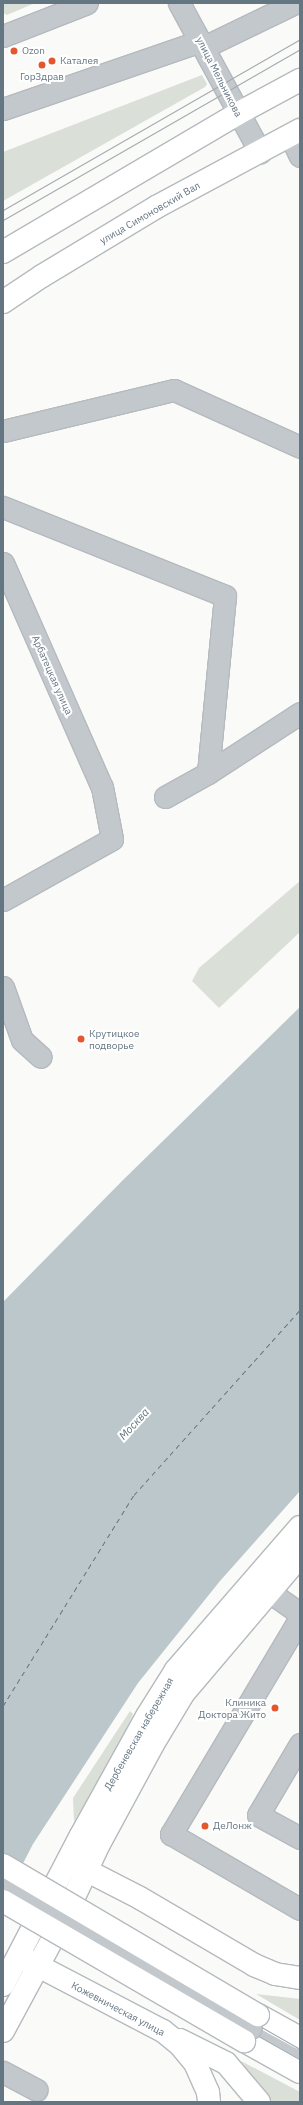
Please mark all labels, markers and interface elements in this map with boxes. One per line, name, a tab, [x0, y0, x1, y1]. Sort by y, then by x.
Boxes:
street label: улица Мельникова	[194, 35, 244, 119]
place label: Ozon	[22, 45, 45, 57]
marker: Ozon	[9, 46, 19, 56]
place label: Каталея	[60, 55, 98, 67]
marker: Каталея	[47, 56, 57, 66]
marker: ГорЗдрав	[37, 60, 47, 70]
place label: ГорЗдрав	[20, 71, 64, 83]
street label: улица Симоновский Вал	[98, 179, 202, 247]
street label: Арбатецкая улица	[29, 634, 75, 716]
place label: Крутицкое подворье	[89, 1027, 139, 1050]
marker: Крутицкое подворье	[76, 1034, 86, 1044]
water label: Москва	[116, 1406, 152, 1442]
street label: Дербеневская набережная	[102, 1676, 176, 1792]
place label: Клиника Доктора Жито	[198, 1696, 266, 1720]
marker: Клиника Доктора Жито	[269, 1702, 281, 1714]
place label: ДеЛонж	[213, 1820, 252, 1832]
marker: ДеЛонж	[200, 1821, 210, 1831]
street label: Кожевническая улица	[69, 1979, 167, 2039]

